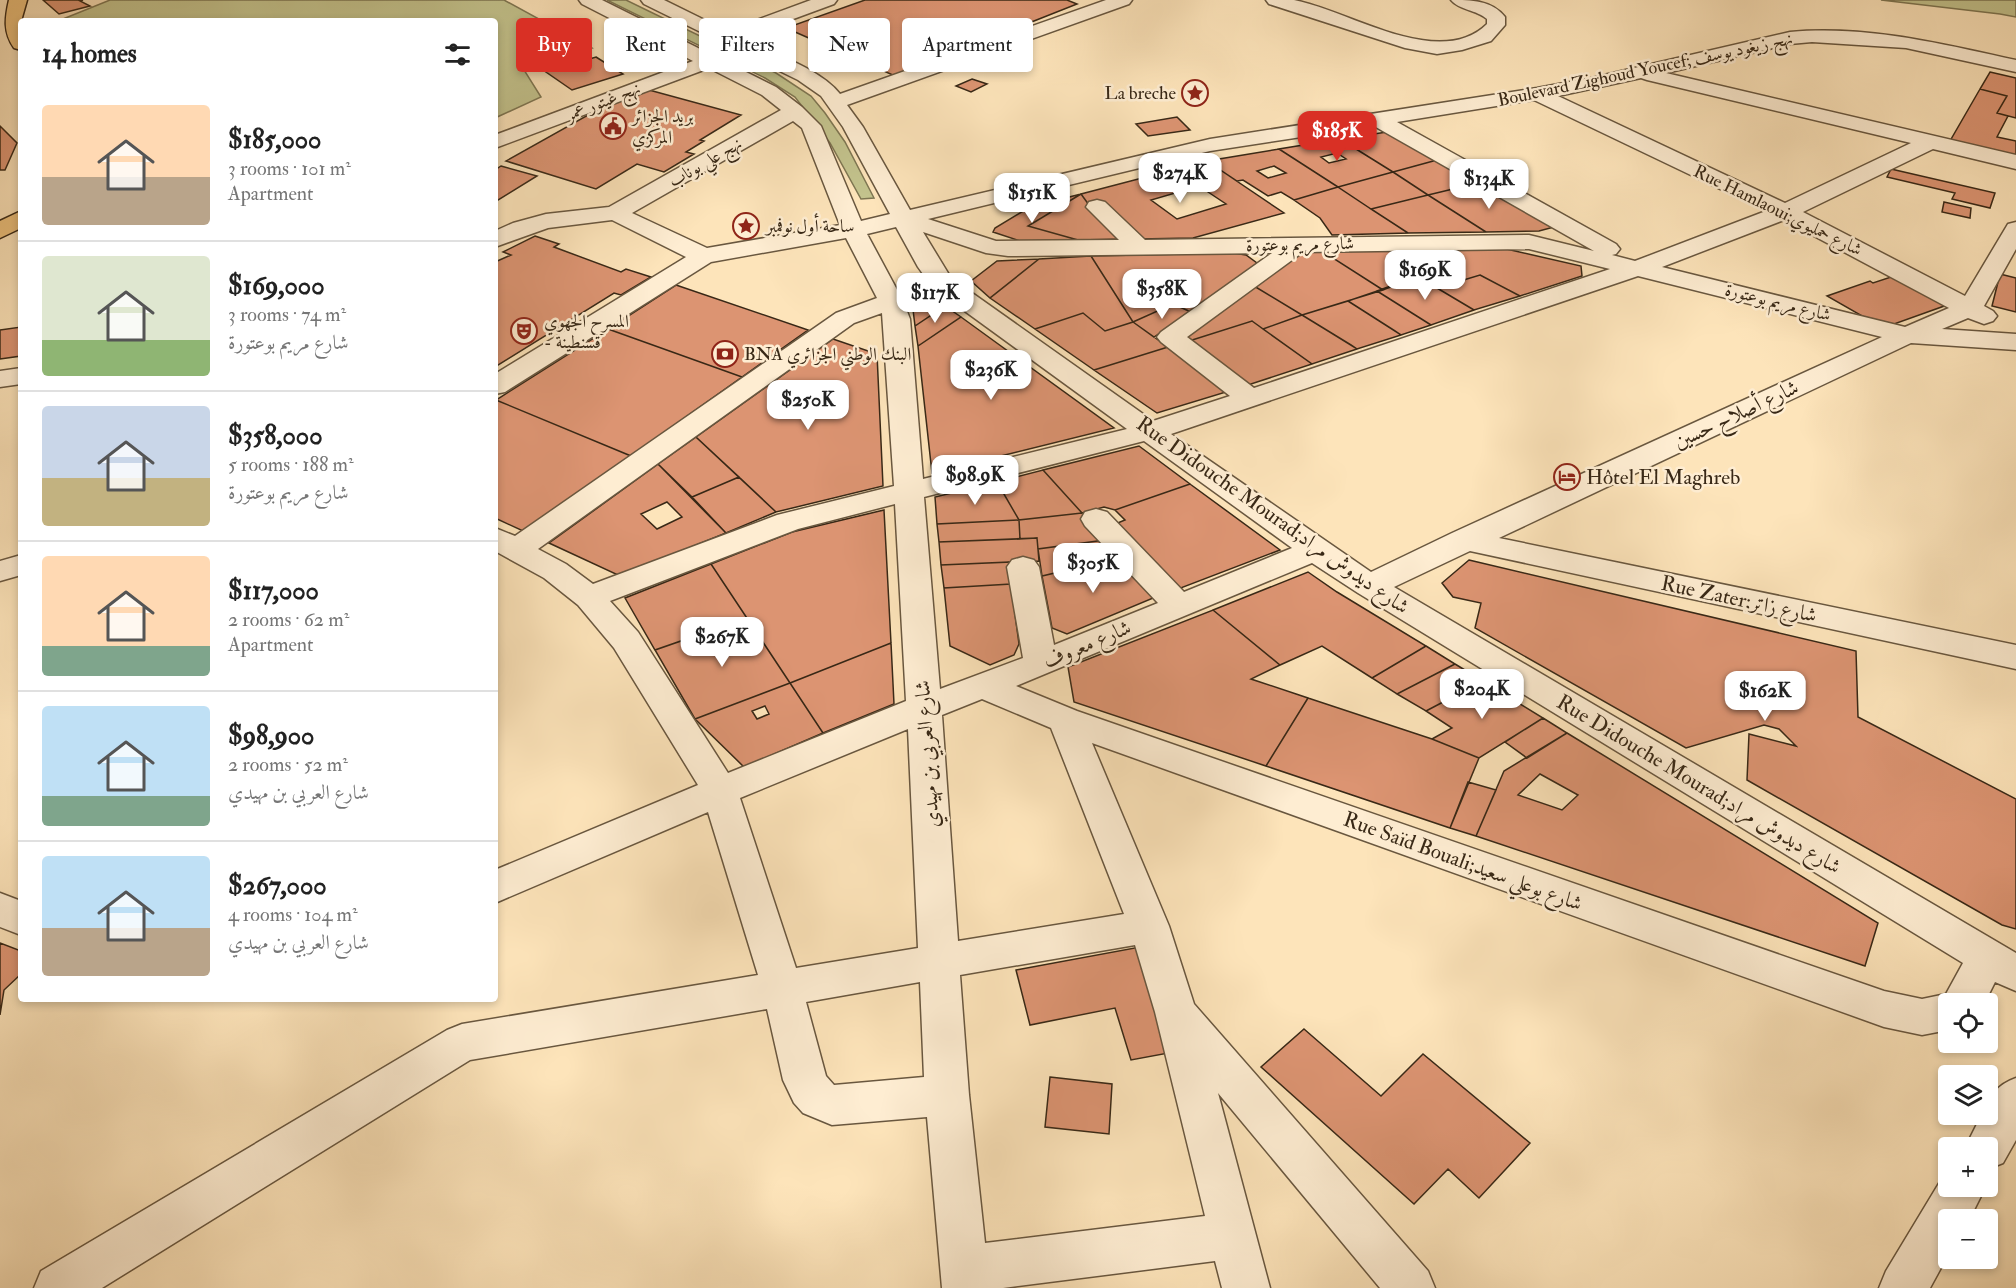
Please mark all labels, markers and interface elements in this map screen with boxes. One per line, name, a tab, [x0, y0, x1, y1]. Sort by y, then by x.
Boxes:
chip: Buy	[516, 18, 592, 72]
chip: Rent	[604, 18, 687, 72]
chip: Filters	[699, 18, 796, 72]
chip: New	[808, 18, 890, 72]
chip: Apartment	[902, 18, 1033, 72]
street label: Boulevard Zighoud Youcef; نهج زيغود يوسف	[1495, 27, 1796, 116]
text: 14 homes	[42, 38, 137, 70]
icon: filters	[441, 38, 474, 71]
street label: نهج غيتور عمر	[561, 77, 645, 131]
place icon: La breche	[1180, 78, 1210, 108]
place label: La breche	[1105, 82, 1176, 105]
place label: بريد الجزائر المركزي	[630, 105, 694, 152]
public building icon: بريد الجزائر المركزي	[598, 111, 628, 141]
pin: $185K	[1295, 111, 1379, 162]
text: $185K	[1312, 118, 1362, 143]
text: $185,000	[228, 124, 321, 156]
icon: home	[90, 129, 162, 201]
street label: نهج علي بوناب	[664, 132, 749, 197]
pin: $274K	[1138, 153, 1222, 204]
text: 3 rooms · 101 m²	[228, 156, 351, 181]
pin: $134K	[1447, 159, 1531, 210]
text: $274K	[1153, 160, 1207, 185]
street label: Rue Hamlaoui;شارع حمليوي	[1688, 160, 1866, 264]
text: $134K	[1464, 166, 1514, 191]
pin: $151K	[990, 173, 1074, 224]
text: $151K	[1008, 180, 1056, 205]
text: Apartment	[228, 181, 313, 206]
place icon: ساحة أول نوفمبر	[731, 211, 761, 241]
place label: ساحة أول نوفمبر	[764, 213, 854, 238]
street label: شارع مريم بوعتورة	[1246, 232, 1355, 261]
pin: $169K	[1383, 250, 1467, 301]
text: $169K	[1399, 257, 1451, 282]
pin: $358K	[1120, 269, 1204, 320]
text: $169,000	[228, 270, 324, 302]
pin: $117K	[893, 273, 977, 324]
text: $358K	[1136, 276, 1188, 301]
street label: شارع مريم بوعتورة	[1721, 278, 1833, 331]
icon: home	[90, 280, 162, 352]
text: $117K	[911, 280, 959, 305]
text: 3 rooms · 74 m²	[228, 302, 346, 327]
place label: المسرح الجهوي - قسنطينة	[544, 310, 629, 354]
theatre icon: المسرح الجهوي - قسنطينة	[509, 316, 539, 346]
text: شارع مريم بوعتورة	[228, 330, 349, 355]
bank icon: BNA البنك الوطني الجزائري	[710, 339, 740, 369]
place label: BNA البنك الوطني الجزائري	[744, 343, 911, 371]
pin: $236K	[949, 350, 1033, 401]
text: $236K	[964, 357, 1018, 382]
street label: شارع أصلاح حسين	[1669, 372, 1805, 460]
pin: $250K	[766, 380, 850, 431]
text: $250K	[781, 387, 835, 412]
street label: Rue Didouche Mourad;شارع ديدوش مراد	[1129, 410, 1415, 624]
text: $358,000	[228, 420, 323, 452]
icon: home	[90, 430, 162, 502]
text: 5 rooms · 188 m²	[228, 452, 354, 477]
pin: $98.9K	[926, 455, 1024, 506]
text: $98.9K	[945, 462, 1005, 487]
hotel icon: Hôtel El Maghreb	[1552, 462, 1582, 492]
place label: Hôtel El Maghreb	[1586, 464, 1740, 491]
text: شارع مريم بوعتورة	[228, 480, 349, 505]
pin: $305K	[1051, 543, 1135, 594]
text: $305K	[1067, 550, 1119, 575]
street label: Rue Zater;شارع زاتر	[1658, 570, 1819, 633]
text: $117,000	[228, 575, 319, 607]
icon: home	[90, 580, 162, 652]
text: 2 rooms · 62 m²	[228, 607, 349, 632]
street label: شارع معروف	[1039, 614, 1137, 679]
pin: $267K	[680, 617, 764, 668]
text: $267K	[695, 624, 749, 649]
text: Apartment	[228, 632, 313, 657]
pin: $204K	[1440, 669, 1524, 720]
pin: $162K	[1723, 671, 1807, 722]
text: $204K	[1454, 676, 1510, 701]
text: $162K	[1739, 678, 1791, 703]
street label: شارع العربي بن مهيدي	[909, 679, 950, 829]
street label: Rue Didouche Mourad;شارع ديدوش مراد	[1549, 689, 1846, 884]
text: $98,900	[228, 720, 314, 752]
icon: home	[90, 730, 162, 802]
text: 2 rooms · 52 m²	[228, 752, 348, 777]
text: شارع العربي بن مهيدي	[228, 780, 369, 805]
street label: Rue Saïd Bouali;شارع بوعلي سعيد	[1338, 806, 1586, 923]
text: $267,000	[228, 870, 327, 902]
icon: home	[90, 880, 162, 952]
text: 4 rooms · 104 m²	[228, 902, 358, 927]
text: شارع العربي بن مهيدي	[228, 930, 369, 955]
map controls	[1938, 993, 1998, 1269]
button: locate	[1938, 993, 1998, 1053]
button: layers	[1938, 1065, 1998, 1125]
button: +	[1938, 1137, 1998, 1197]
button: −	[1938, 1209, 1998, 1269]

